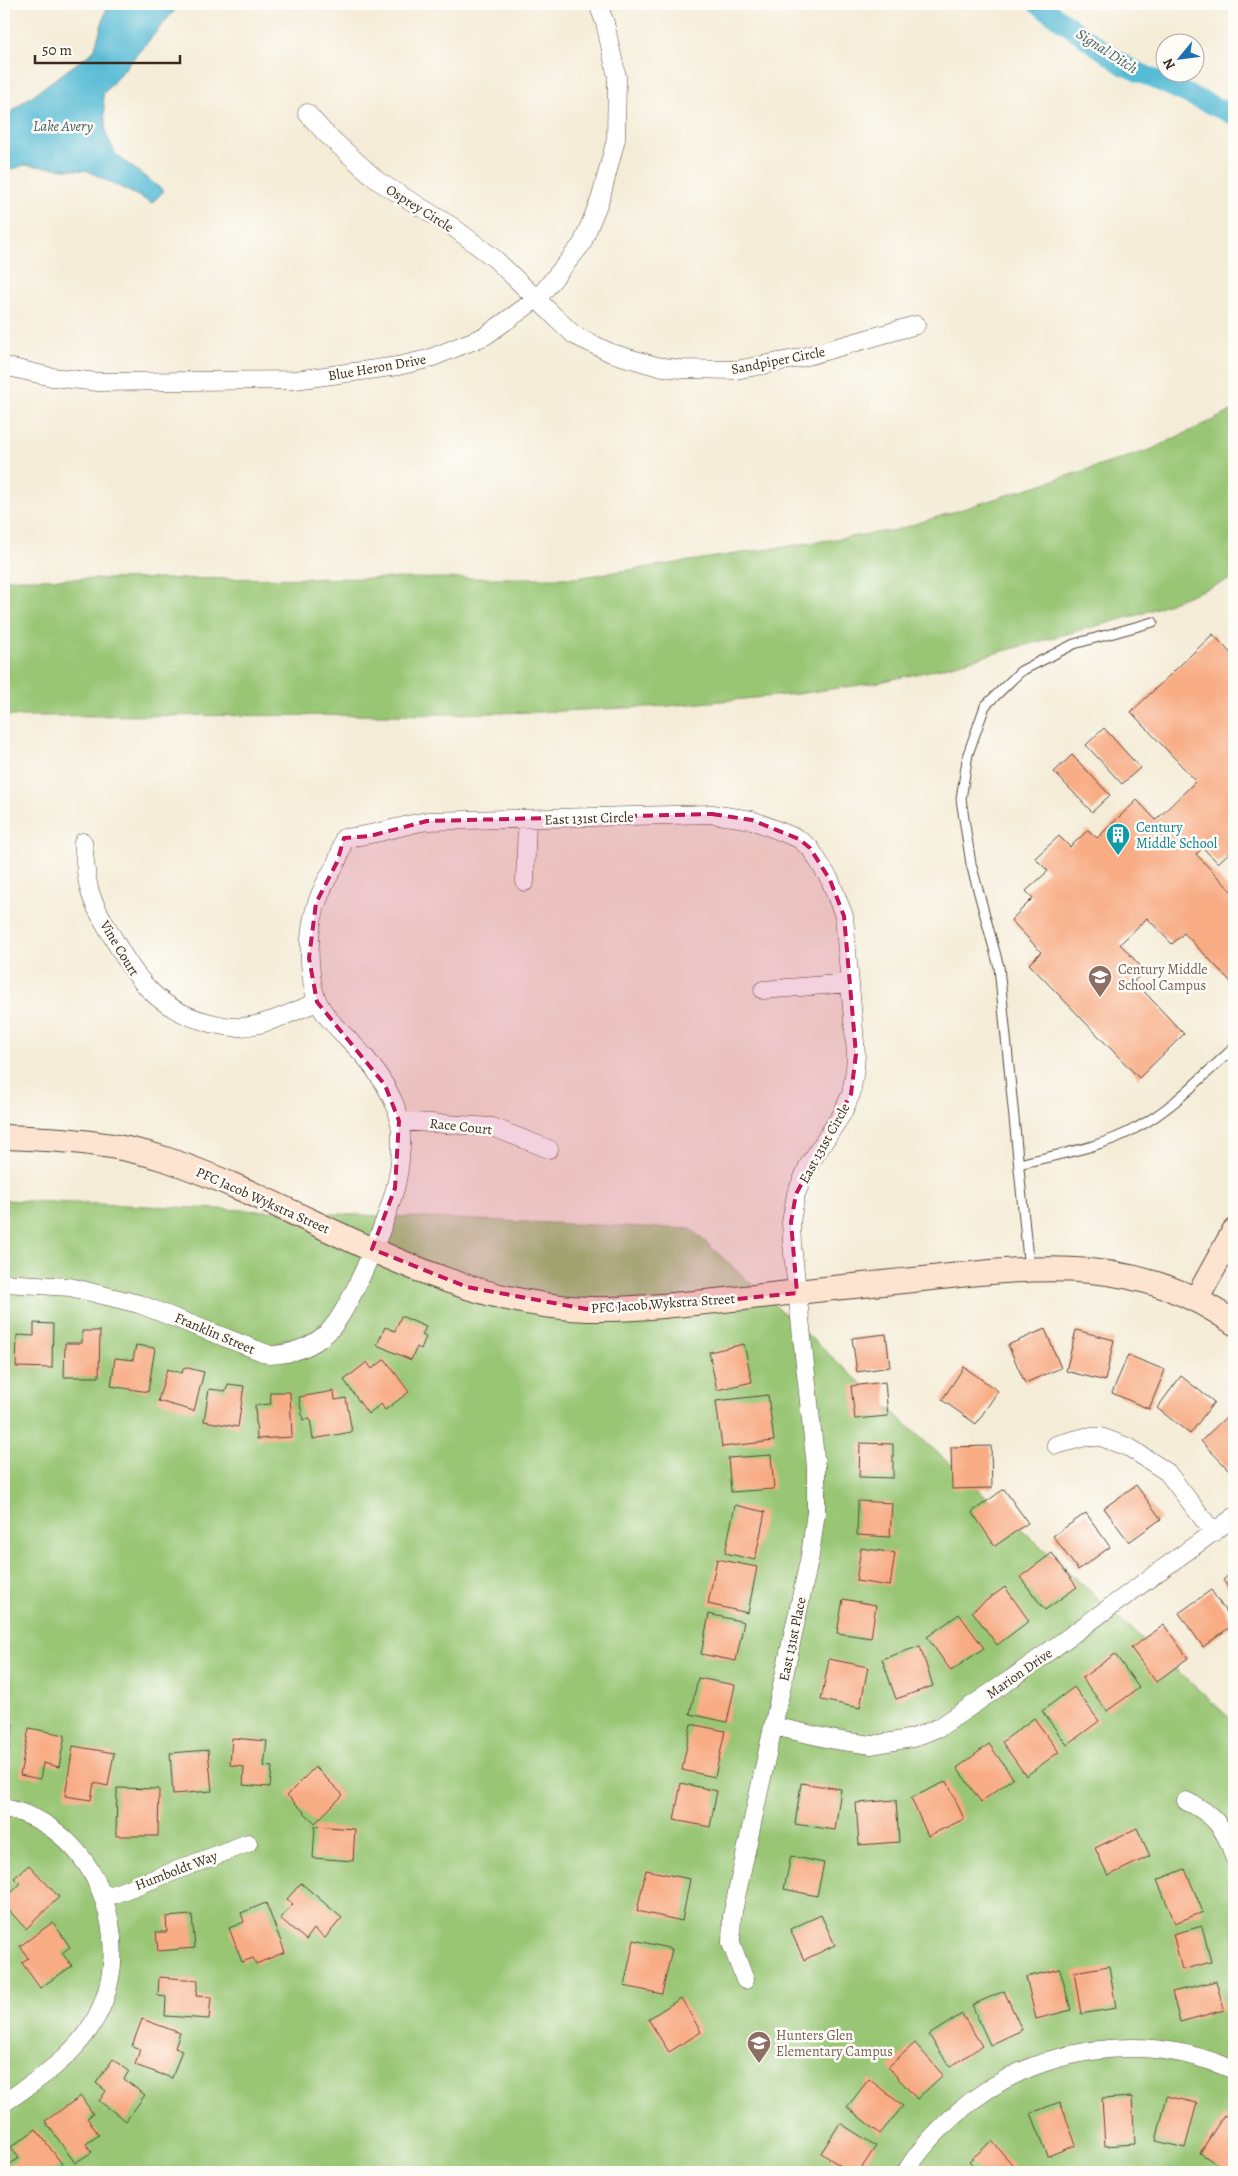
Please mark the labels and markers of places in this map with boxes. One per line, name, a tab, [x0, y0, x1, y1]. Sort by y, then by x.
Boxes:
place label: Century Middle School	[1136, 818, 1218, 853]
building icon: Century Middle School	[1105, 822, 1131, 856]
place label: Century Middle School Campus	[1118, 960, 1208, 995]
school or university icon: Century Middle School Campus	[1087, 964, 1113, 998]
place label: Hunters Glen Elementary Campus	[776, 2026, 893, 2061]
school or university icon: Hunters Glen Elementary Campus	[746, 2030, 772, 2064]

